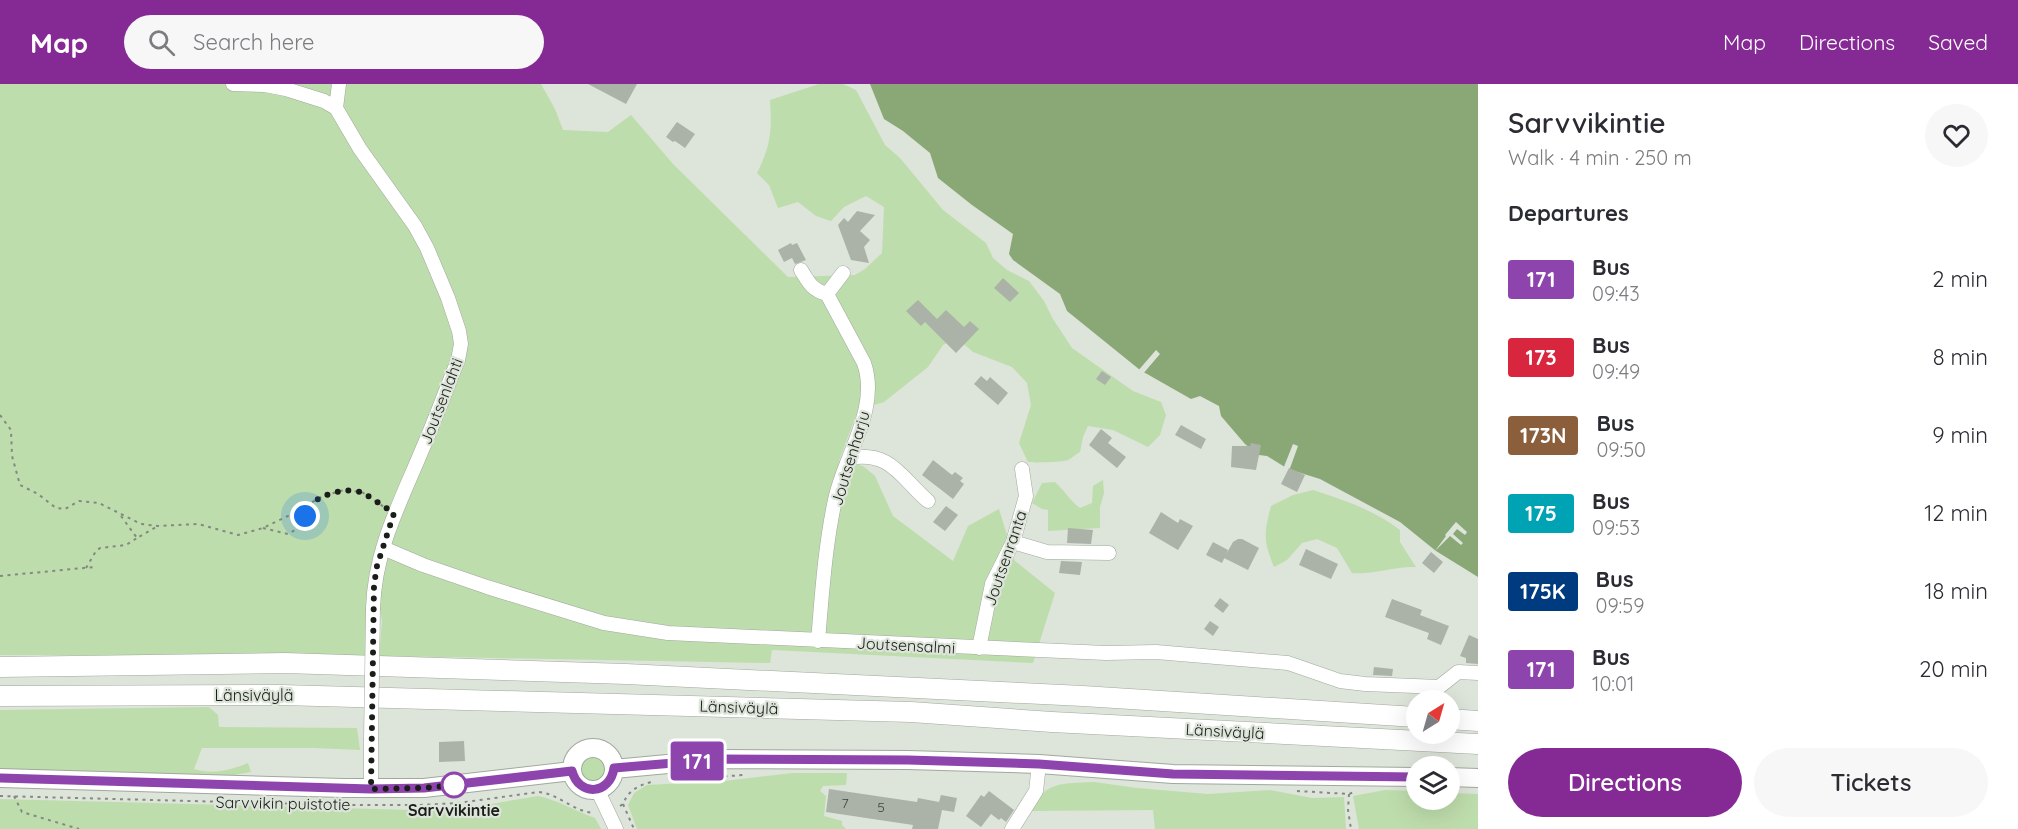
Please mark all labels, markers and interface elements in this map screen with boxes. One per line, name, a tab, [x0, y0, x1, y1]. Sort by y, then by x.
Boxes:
search box	[124, 15, 544, 69]
text: Map	[30, 25, 88, 60]
icon: search	[145, 26, 178, 59]
text: Search here	[193, 28, 315, 56]
text: Map	[1723, 29, 1766, 55]
text: Directions	[1799, 29, 1895, 55]
text: Saved	[1928, 29, 1988, 55]
button: heart	[1925, 104, 1988, 167]
text: Sarvvikintie	[1508, 105, 1666, 140]
text: Walk · 4 min · 250 m	[1508, 145, 1692, 170]
text: Departures	[1508, 199, 1629, 227]
text: Bus	[1592, 253, 1630, 281]
text: 2 min	[1932, 265, 1988, 293]
text: 171	[1527, 266, 1555, 292]
text: 09:43	[1592, 281, 1640, 306]
text: Bus	[1592, 331, 1630, 359]
text: 8 min	[1933, 343, 1988, 371]
text: 173	[1526, 344, 1556, 370]
street label: Joutsenlahti	[415, 355, 467, 447]
text: 09:49	[1592, 359, 1640, 384]
street label: Joutsenharju	[826, 408, 874, 508]
text: Bus	[1596, 409, 1634, 437]
text: 9 min	[1932, 421, 1988, 449]
text: 173N	[1520, 422, 1566, 448]
text: 09:50	[1596, 437, 1646, 462]
text: Bus	[1592, 487, 1630, 515]
text: 12 min	[1924, 499, 1988, 527]
text: 175	[1525, 500, 1557, 526]
your location	[290, 501, 320, 531]
street label: Joutsenranta	[979, 508, 1031, 608]
text: 09:53	[1592, 515, 1640, 540]
text: Bus	[1596, 565, 1634, 593]
text: 18 min	[1924, 577, 1988, 605]
text: 175K	[1520, 578, 1566, 604]
text: 09:59	[1596, 593, 1644, 618]
street label: Joutsensalmi	[856, 632, 956, 658]
text: Bus	[1592, 643, 1630, 671]
text: 20 min	[1919, 655, 1988, 683]
text: 171	[1527, 656, 1555, 682]
text: 10:01	[1592, 671, 1634, 696]
street label: Länsiväylä	[215, 685, 293, 705]
north arrow	[1406, 690, 1460, 744]
map controls	[1406, 690, 1460, 810]
street label: Länsiväylä	[699, 696, 779, 718]
street label: Länsiväylä	[1185, 719, 1265, 743]
line badge: 171	[662, 742, 732, 780]
text: 171	[683, 748, 711, 774]
button: Directions	[1508, 748, 1742, 817]
button: Tickets	[1754, 748, 1988, 817]
button: layers	[1406, 756, 1460, 810]
marker: Sarvvikintie	[441, 772, 467, 798]
street label: Sarvvikin puistotie	[215, 792, 351, 814]
house number: 7	[841, 794, 849, 812]
house number: 5	[877, 798, 885, 816]
place label: Sarvvikintie	[408, 800, 500, 820]

